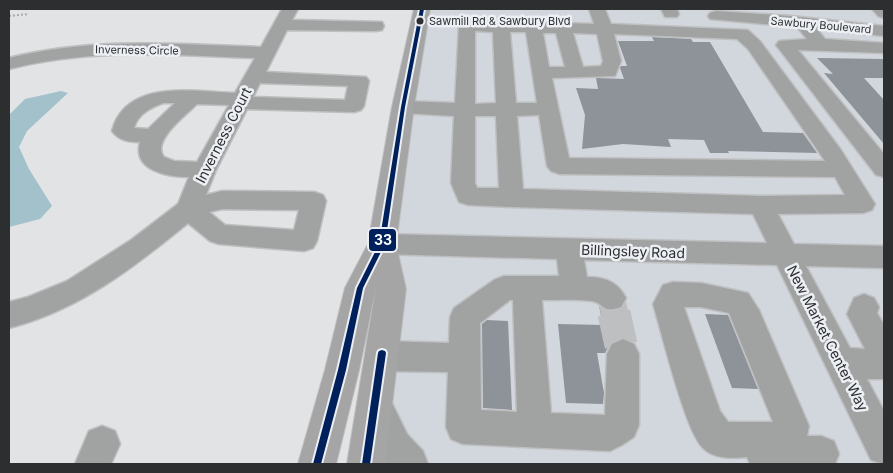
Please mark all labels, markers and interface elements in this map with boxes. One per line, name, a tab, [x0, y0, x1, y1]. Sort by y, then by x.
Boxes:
place label: Sawmill Rd & Sawbury Blvd	[429, 14, 571, 28]
street label: Sawbury Boulevard	[770, 14, 872, 36]
marker: Sawmill Rd & Sawbury Blvd	[415, 16, 425, 26]
street label: Inverness Circle	[95, 42, 179, 58]
street label: Inverness Court	[192, 84, 255, 186]
line badge: 33	[368, 228, 397, 252]
text: 33	[374, 231, 392, 248]
street label: Billingsley Road	[581, 241, 685, 261]
street label: New Market Center Way	[784, 262, 872, 414]

